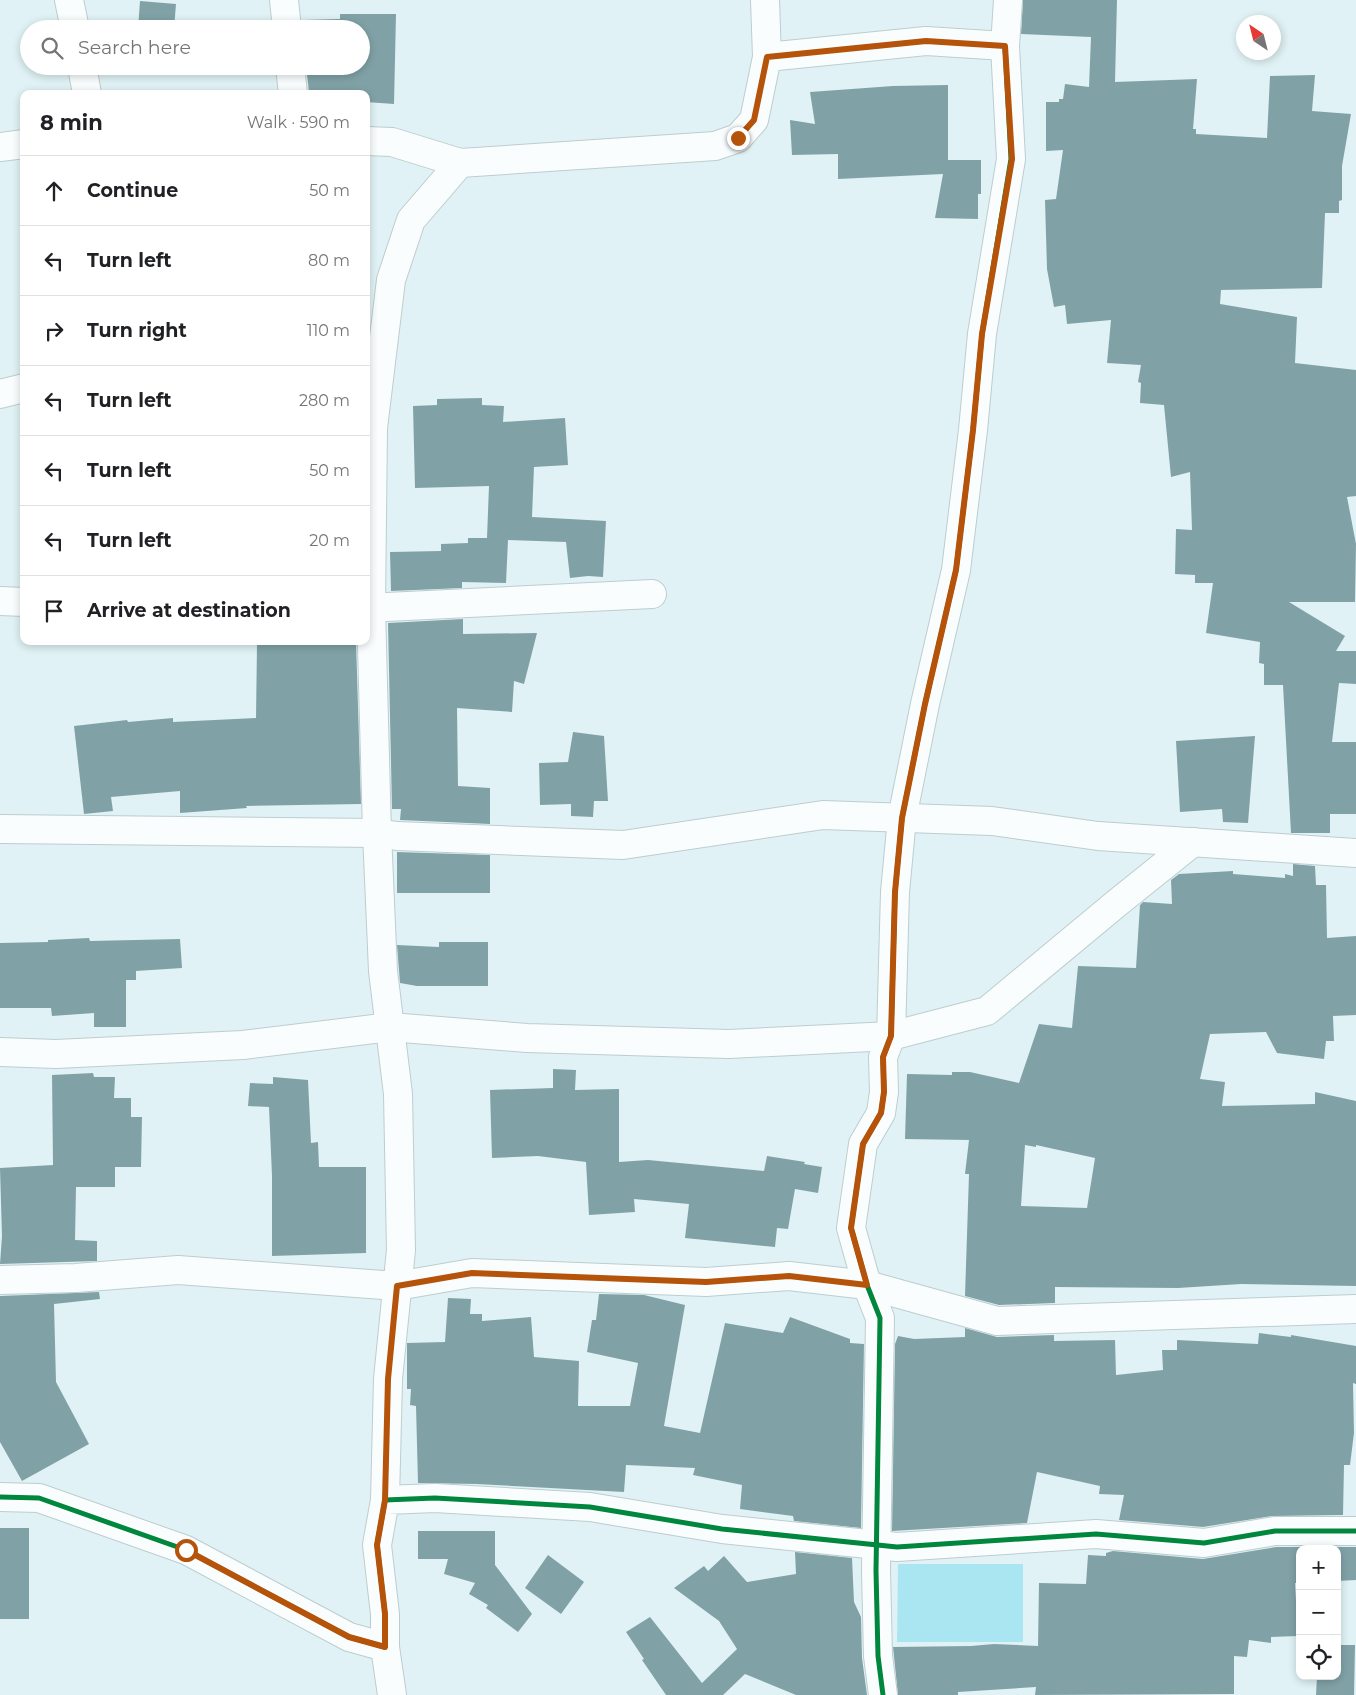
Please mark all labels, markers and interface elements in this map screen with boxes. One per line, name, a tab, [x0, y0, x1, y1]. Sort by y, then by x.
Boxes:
north arrow	[1236, 15, 1281, 60]
search box	[20, 20, 370, 75]
icon: search	[38, 34, 66, 62]
text: Search here	[78, 36, 191, 59]
text: 8 min	[40, 110, 103, 135]
text: Walk · 590 m	[247, 113, 350, 132]
route end	[727, 127, 750, 150]
icon: ahead	[40, 177, 68, 205]
text: Continue	[87, 179, 178, 202]
text: 50 m	[309, 181, 350, 200]
icon: left	[40, 247, 68, 275]
text: Turn left	[87, 249, 172, 272]
text: 80 m	[308, 251, 350, 270]
icon: right	[40, 317, 68, 345]
text: Turn right	[87, 319, 187, 342]
text: 110 m	[307, 321, 350, 340]
icon: left	[40, 387, 68, 415]
text: Turn left	[87, 389, 172, 412]
text: 280 m	[299, 391, 350, 410]
icon: left	[40, 457, 68, 485]
text: Turn left	[87, 459, 172, 482]
text: 50 m	[309, 461, 350, 480]
icon: left	[40, 527, 68, 555]
text: Turn left	[87, 529, 172, 552]
text: 20 m	[309, 531, 350, 550]
icon: arrive	[40, 597, 68, 625]
text: Arrive at destination	[87, 599, 291, 622]
route start	[175, 1539, 198, 1562]
map controls	[1296, 1545, 1341, 1680]
button: +	[1296, 1545, 1341, 1590]
button: −	[1296, 1590, 1341, 1635]
button: locate	[1296, 1635, 1341, 1680]

